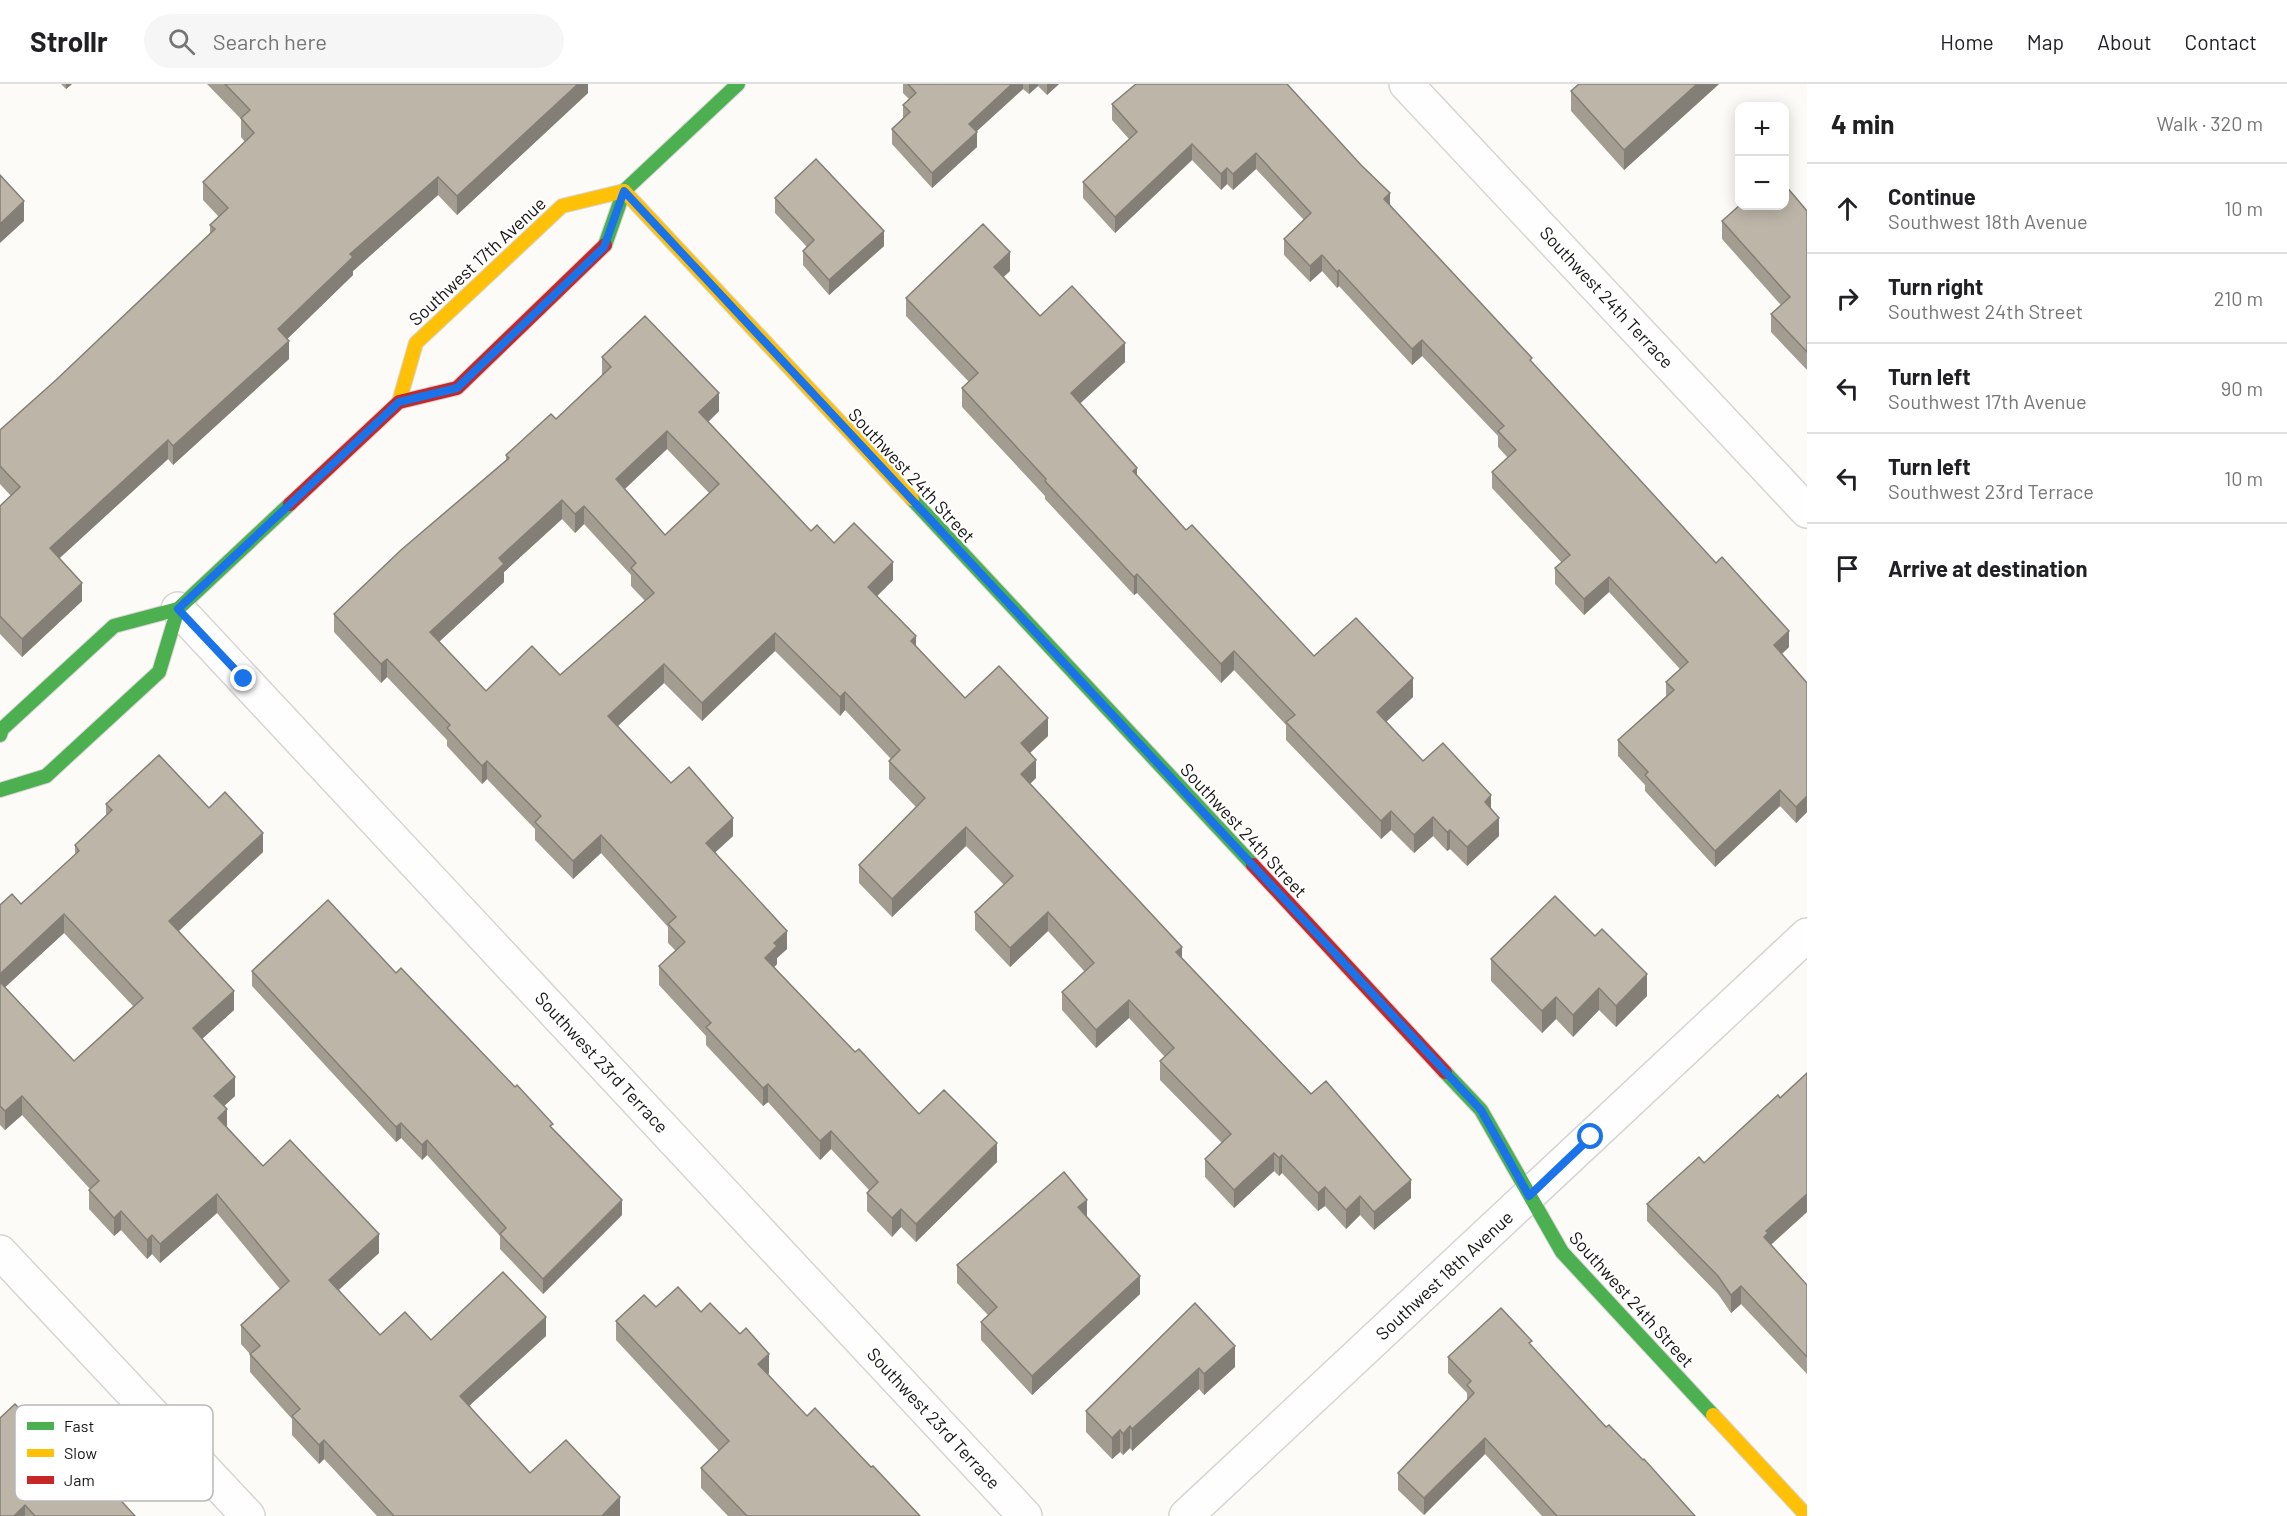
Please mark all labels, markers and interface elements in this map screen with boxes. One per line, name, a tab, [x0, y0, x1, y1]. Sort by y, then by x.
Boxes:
search box	[144, 14, 564, 68]
text: Strollr	[30, 24, 108, 58]
icon: search	[165, 25, 198, 58]
text: Search here	[213, 28, 327, 54]
text: Home	[1940, 29, 1994, 54]
text: Map	[2027, 29, 2064, 54]
text: About	[2097, 29, 2152, 54]
text: Contact	[2185, 29, 2257, 54]
map controls	[1735, 102, 1789, 210]
button: +	[1735, 102, 1789, 156]
text: 4 min	[1831, 108, 1895, 139]
text: Walk · 320 m	[2156, 111, 2263, 135]
button: −	[1735, 156, 1789, 210]
text: Continue	[1888, 183, 1976, 209]
street label: Southwest 17th Avenue	[404, 192, 550, 330]
icon: ahead	[1831, 192, 1864, 225]
text: 10 m	[2224, 196, 2263, 220]
text: Southwest 18th Avenue	[1888, 209, 2088, 233]
street label: Southwest 24th Terrace	[1535, 221, 1679, 373]
text: Turn right	[1888, 273, 1983, 299]
icon: right	[1831, 282, 1864, 315]
text: 210 m	[2214, 286, 2263, 310]
text: Southwest 24th Street	[1888, 299, 2083, 323]
text: Turn left	[1888, 363, 1971, 389]
icon: left	[1831, 372, 1864, 405]
text: 90 m	[2221, 376, 2263, 400]
text: Southwest 17th Avenue	[1888, 389, 2087, 413]
street label: Southwest 24th Street	[844, 403, 980, 547]
text: Turn left	[1888, 453, 1971, 479]
icon: left	[1831, 462, 1864, 495]
text: 10 m	[2224, 466, 2263, 490]
text: Southwest 23rd Terrace	[1888, 479, 2094, 503]
icon: arrive	[1831, 552, 1864, 585]
text: Arrive at destination	[1888, 555, 2087, 581]
route end	[230, 665, 256, 691]
street label: Southwest 24th Street	[1176, 758, 1312, 902]
street label: Southwest 23rd Terrace	[531, 987, 673, 1137]
route start	[1577, 1123, 1603, 1149]
street label: Southwest 18th Avenue	[1371, 1206, 1517, 1344]
street label: Southwest 24th Street	[1565, 1226, 1699, 1372]
street label: Southwest 23rd Terrace	[863, 1343, 1005, 1493]
legend	[15, 1405, 213, 1501]
text: Fast	[64, 1416, 94, 1435]
text: Slow	[64, 1443, 97, 1462]
text: Jam	[64, 1470, 95, 1489]

